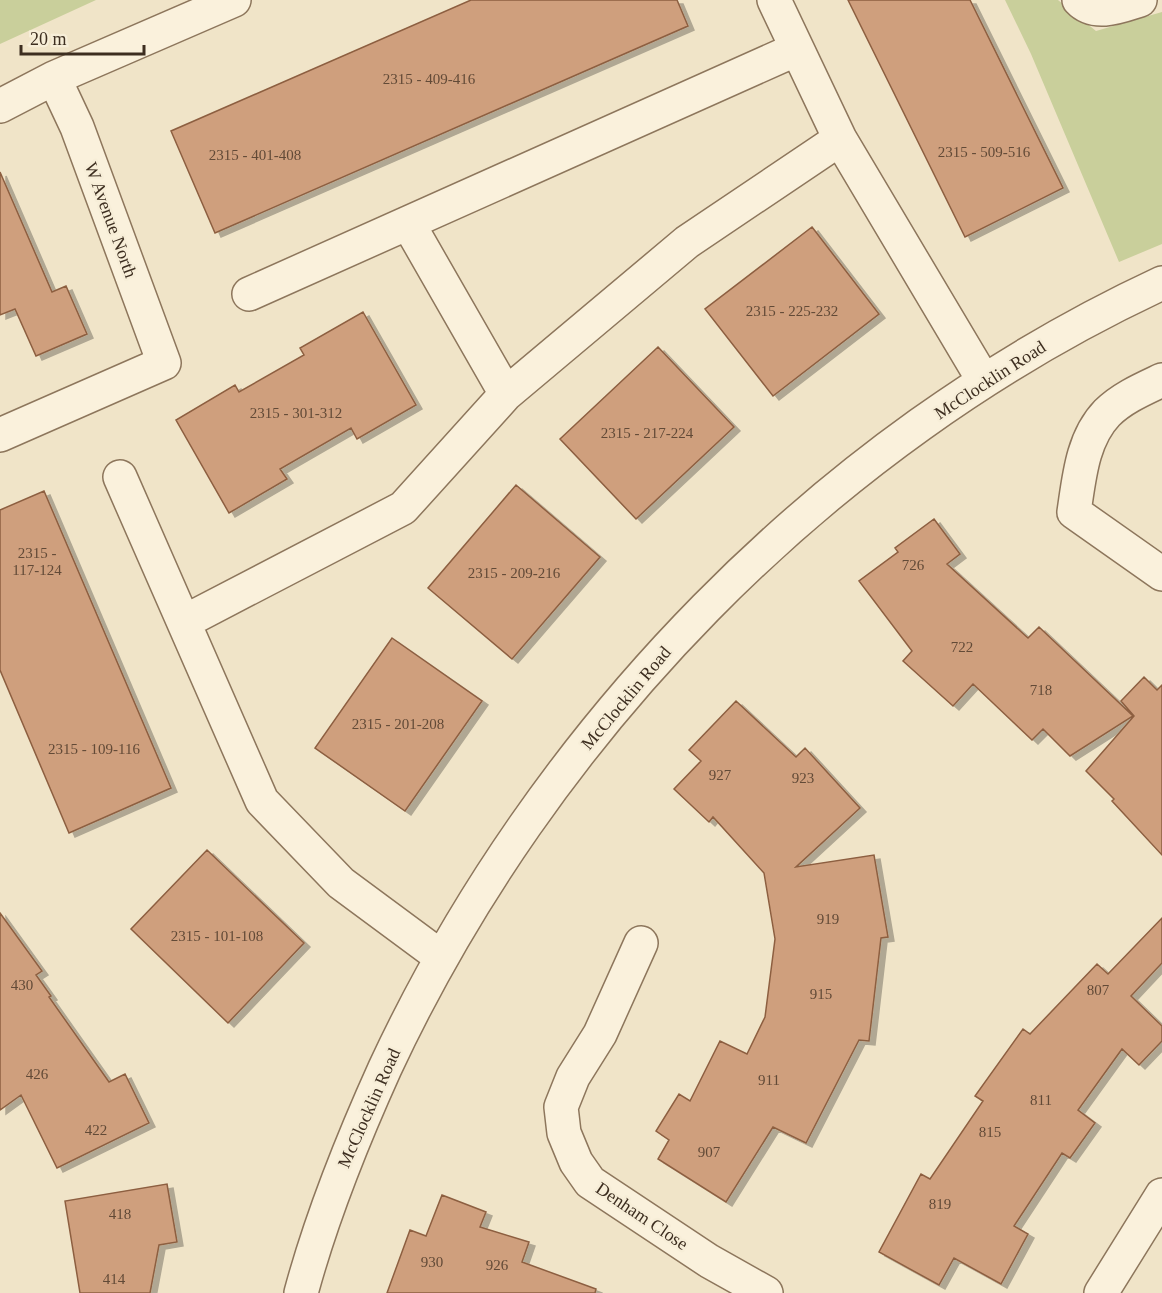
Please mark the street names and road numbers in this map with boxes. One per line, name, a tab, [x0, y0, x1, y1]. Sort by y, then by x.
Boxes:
street label: W Avenue North	[81, 160, 141, 280]
street label: McClocklin Road	[931, 337, 1049, 423]
street label: McClocklin Road	[577, 642, 675, 754]
street label: McClocklin Road	[334, 1045, 404, 1171]
street label: Denham Close	[592, 1178, 692, 1254]

